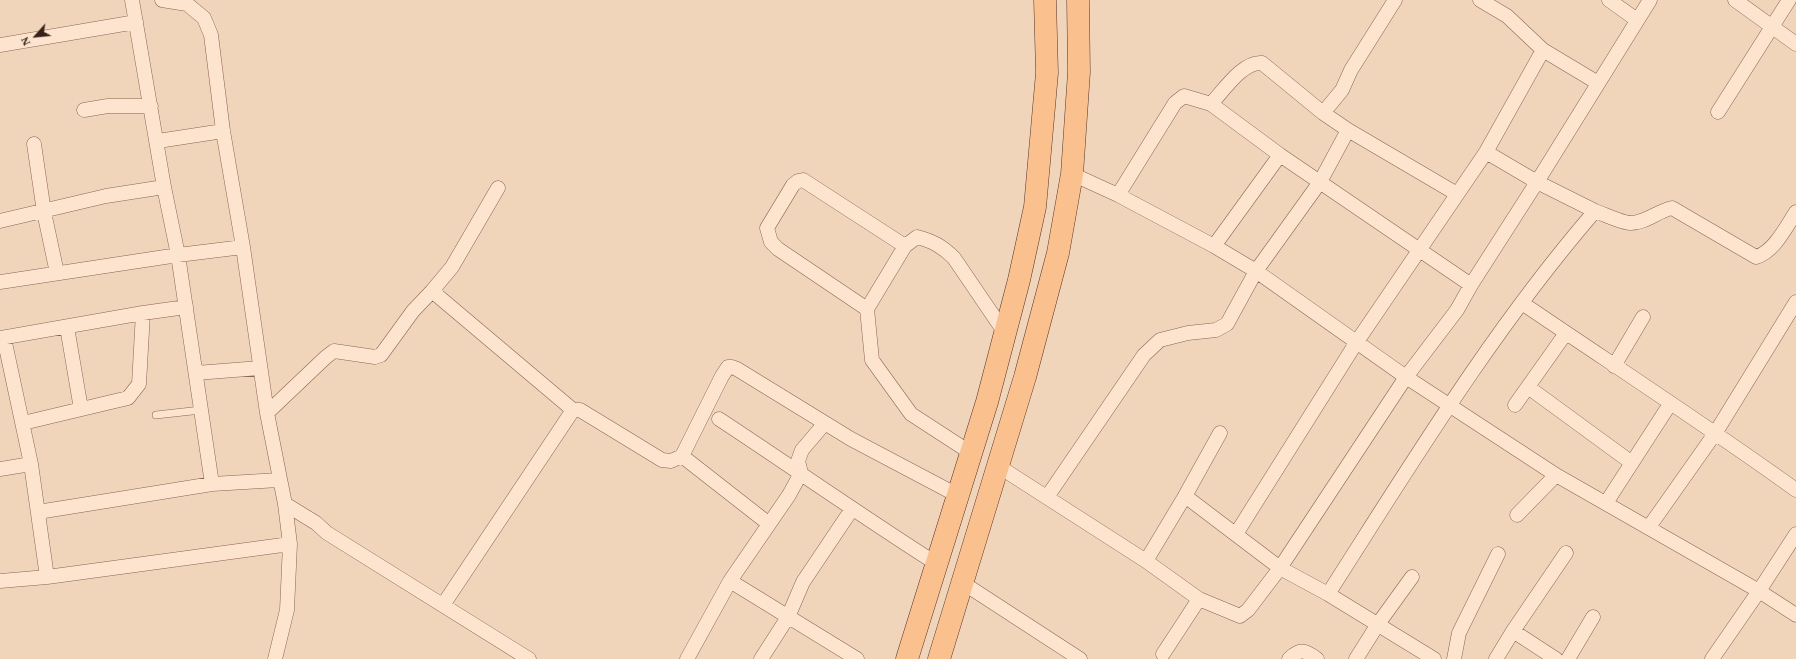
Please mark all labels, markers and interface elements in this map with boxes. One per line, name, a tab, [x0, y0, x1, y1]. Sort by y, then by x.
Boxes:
north arrow	[16, 16, 56, 56]
text: N	[18, 35, 32, 48]

